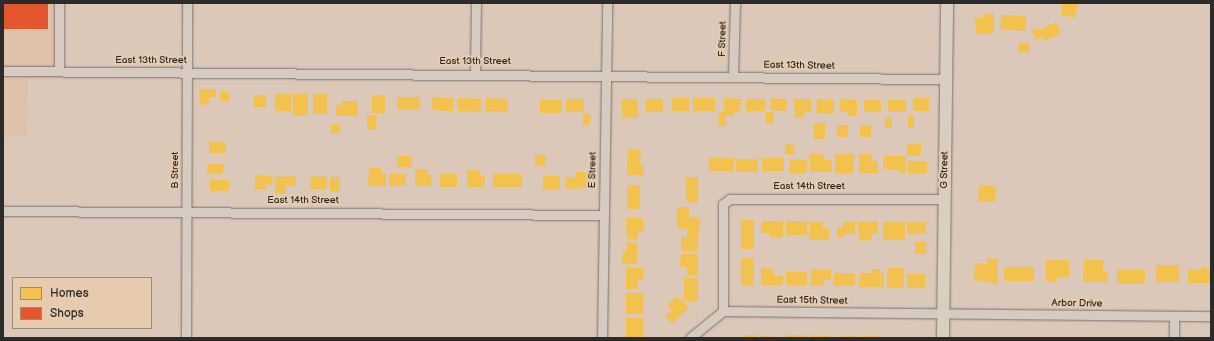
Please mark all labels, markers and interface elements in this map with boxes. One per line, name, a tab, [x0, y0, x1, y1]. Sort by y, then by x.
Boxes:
street label: F Street	[717, 21, 729, 57]
street label: East 13th Street	[115, 55, 187, 67]
street label: East 13th Street	[439, 56, 511, 68]
street label: East 13th Street	[763, 59, 835, 73]
street label: B Street	[170, 151, 182, 189]
street label: G Street	[939, 151, 951, 189]
street label: E Street	[587, 152, 599, 188]
street label: East 14th Street	[773, 181, 845, 193]
street label: East 14th Street	[267, 195, 339, 207]
legend	[12, 277, 152, 329]
text: Homes	[50, 286, 89, 301]
street label: East 15th Street	[776, 294, 848, 308]
street label: Arbor Drive	[1051, 298, 1103, 310]
text: Shops	[50, 306, 84, 321]

